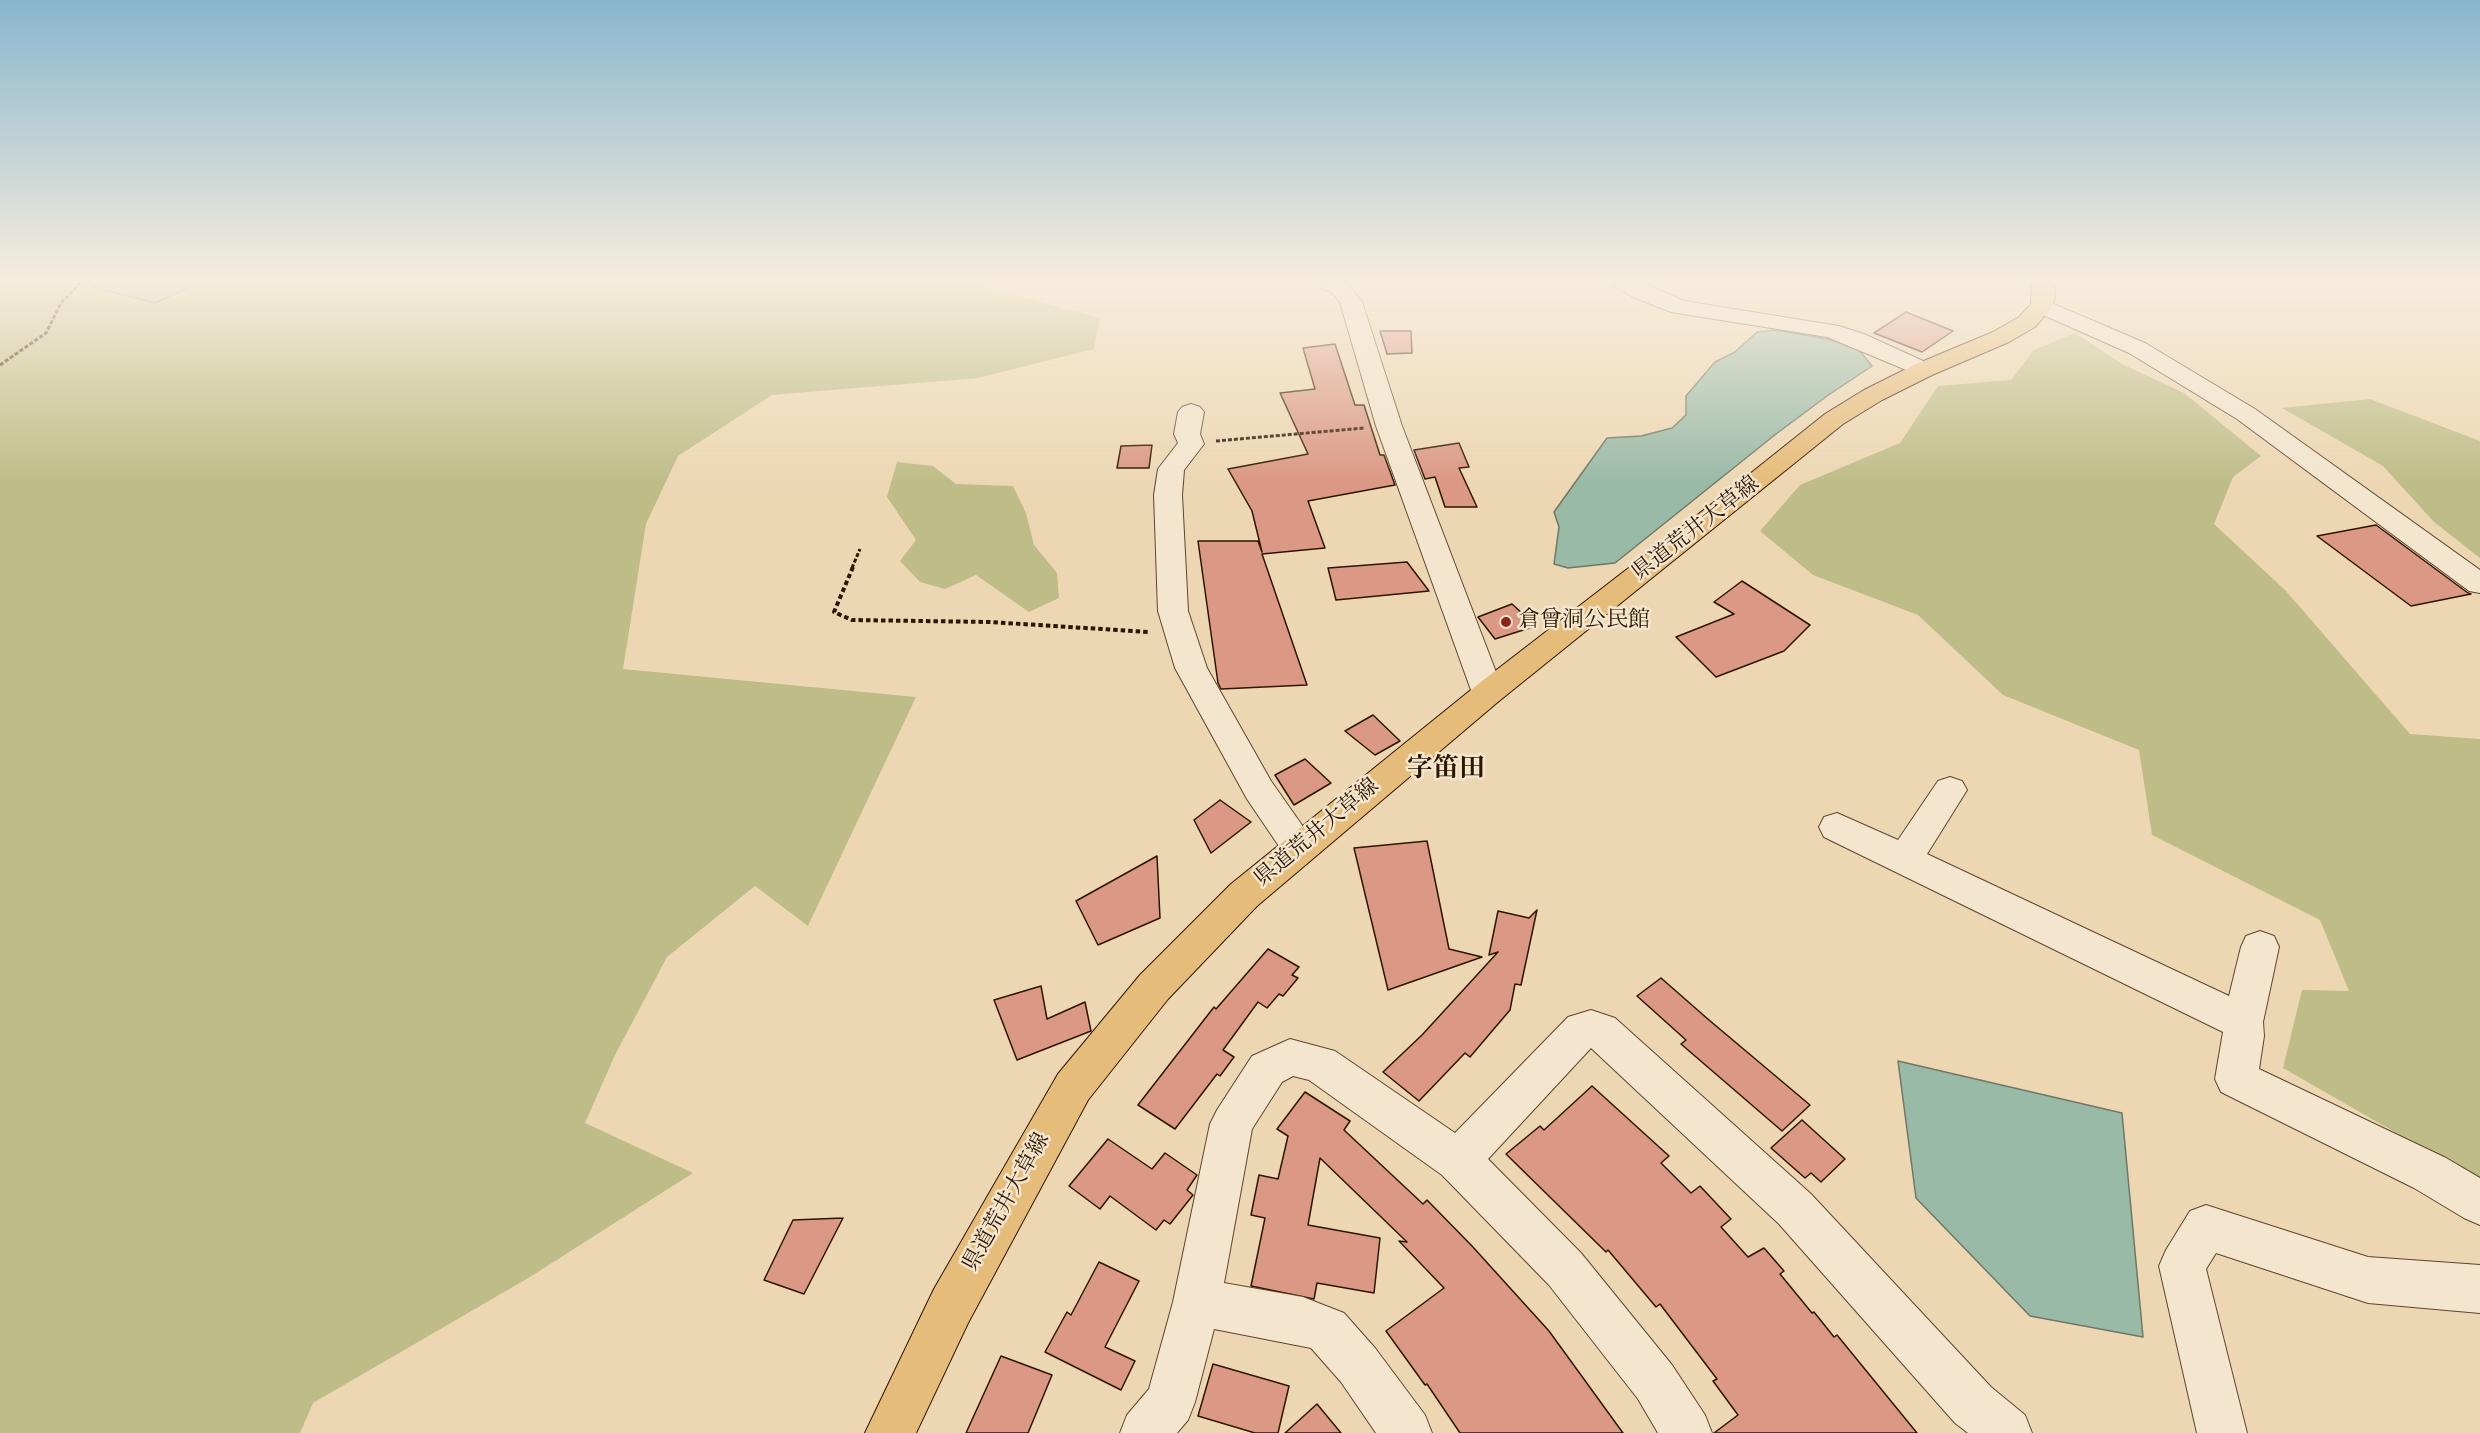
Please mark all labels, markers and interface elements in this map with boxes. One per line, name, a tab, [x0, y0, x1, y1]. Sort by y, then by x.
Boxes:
street label: 県道荒井大草線	[1628, 472, 1766, 588]
place label: 倉曾洞公民館	[1518, 609, 1650, 635]
marker: 倉曾洞公民館	[1499, 615, 1513, 629]
district label: 字笛田	[1407, 755, 1485, 787]
street label: 県道荒井大草線	[1251, 774, 1385, 894]
street label: 県道荒井大草線	[959, 1129, 1057, 1277]

